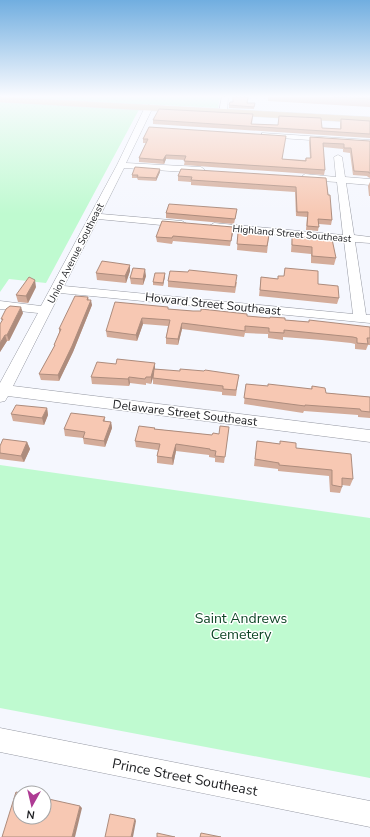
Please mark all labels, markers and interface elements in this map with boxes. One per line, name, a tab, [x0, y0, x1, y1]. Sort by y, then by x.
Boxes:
street label: Union Avenue Southeast	[44, 200, 108, 306]
street label: Highland Street Southeast	[232, 222, 352, 246]
street label: Howard Street Southeast	[144, 289, 283, 319]
street label: Delaware Street Southeast	[112, 396, 259, 430]
park label: Saint Andrews Cemetery	[195, 609, 288, 644]
street label: Prince Street Southeast	[111, 754, 259, 801]
north arrow	[12, 785, 52, 825]
text: N	[26, 806, 36, 822]

